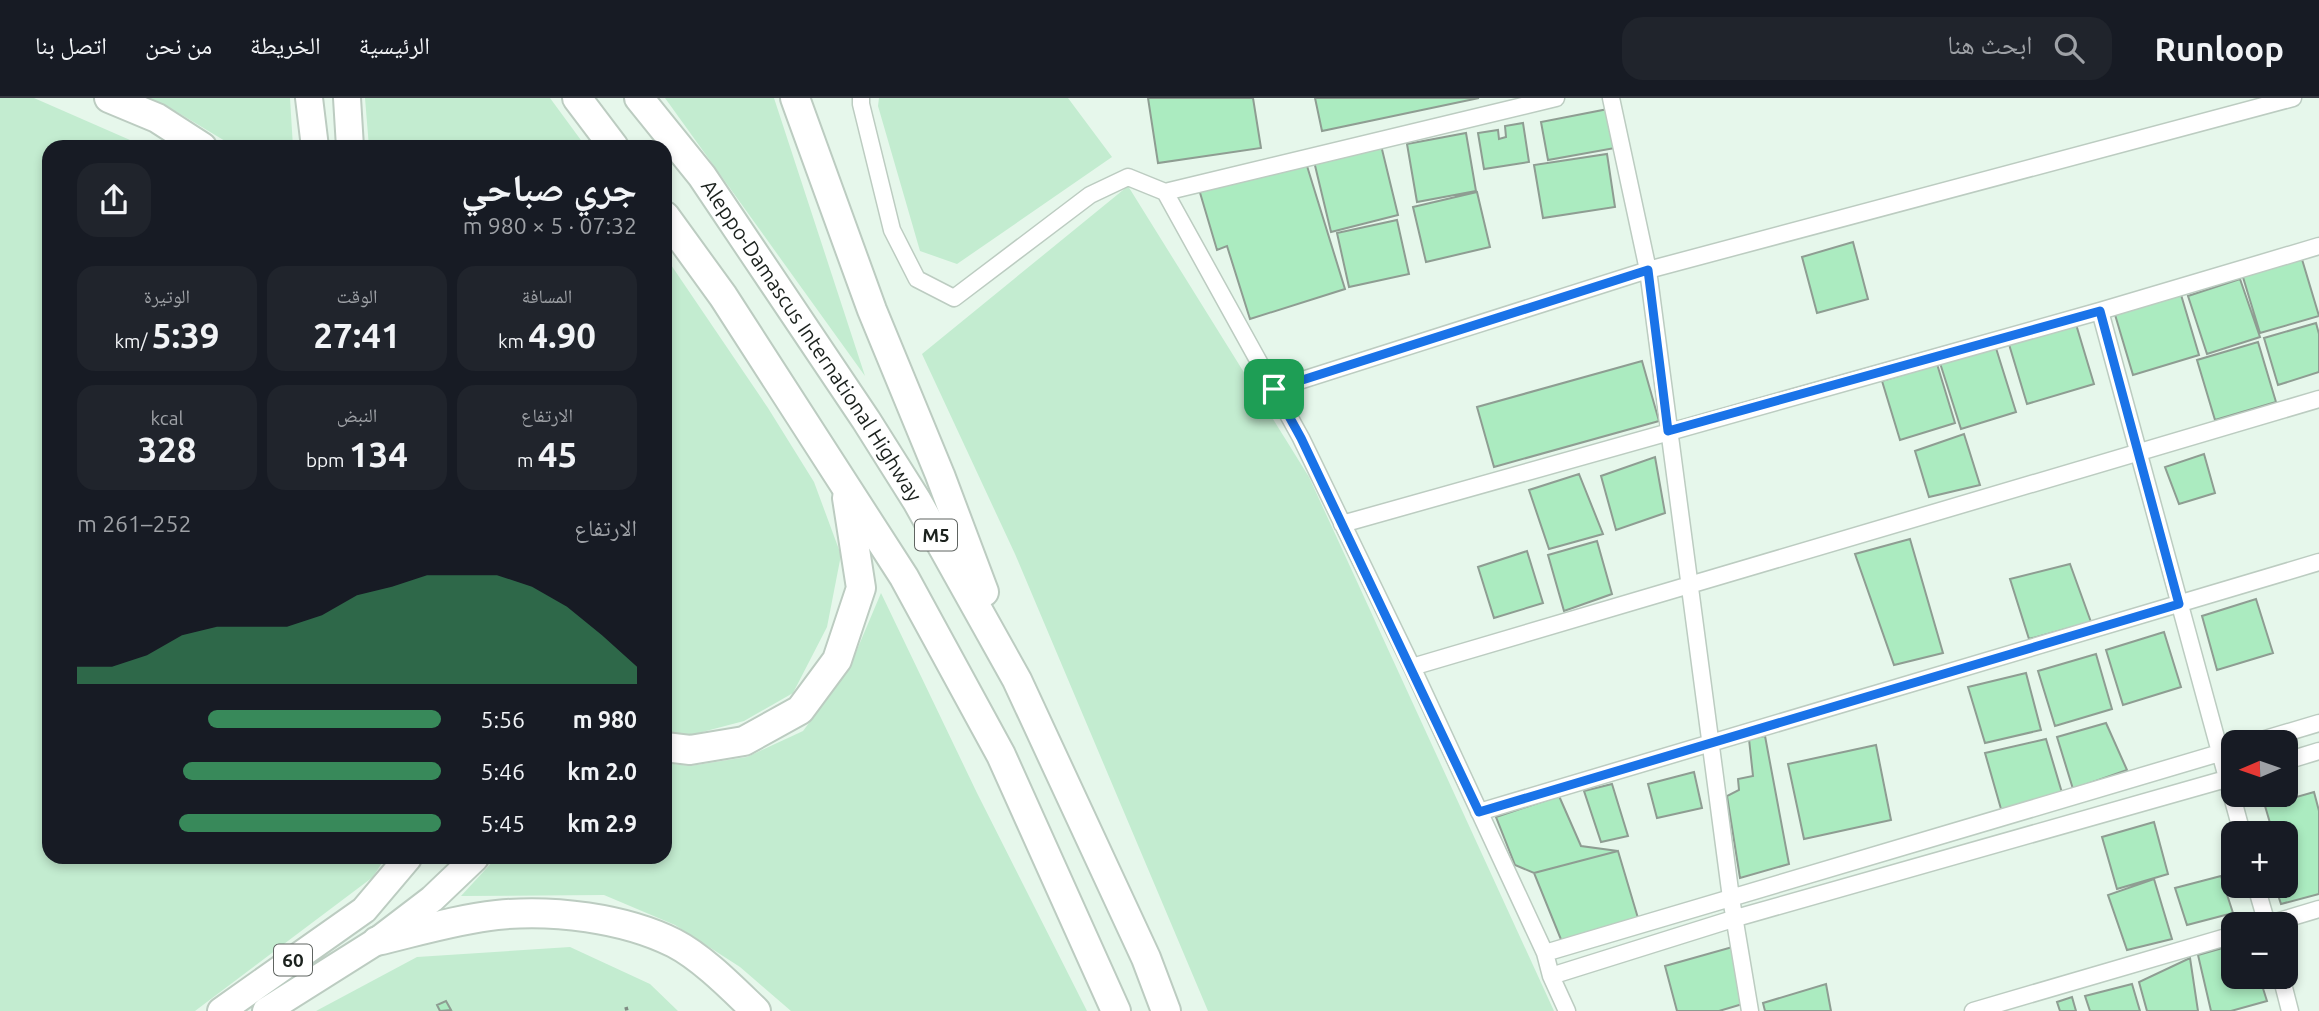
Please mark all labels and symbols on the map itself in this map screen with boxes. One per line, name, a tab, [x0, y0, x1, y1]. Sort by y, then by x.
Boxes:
street label: Aleppo-Damascus International Highway	[697, 175, 927, 506]
pin	[1244, 359, 1304, 419]
road number: M5	[915, 520, 957, 550]
north arrow	[2221, 730, 2298, 807]
road number: 60	[274, 944, 312, 975]

